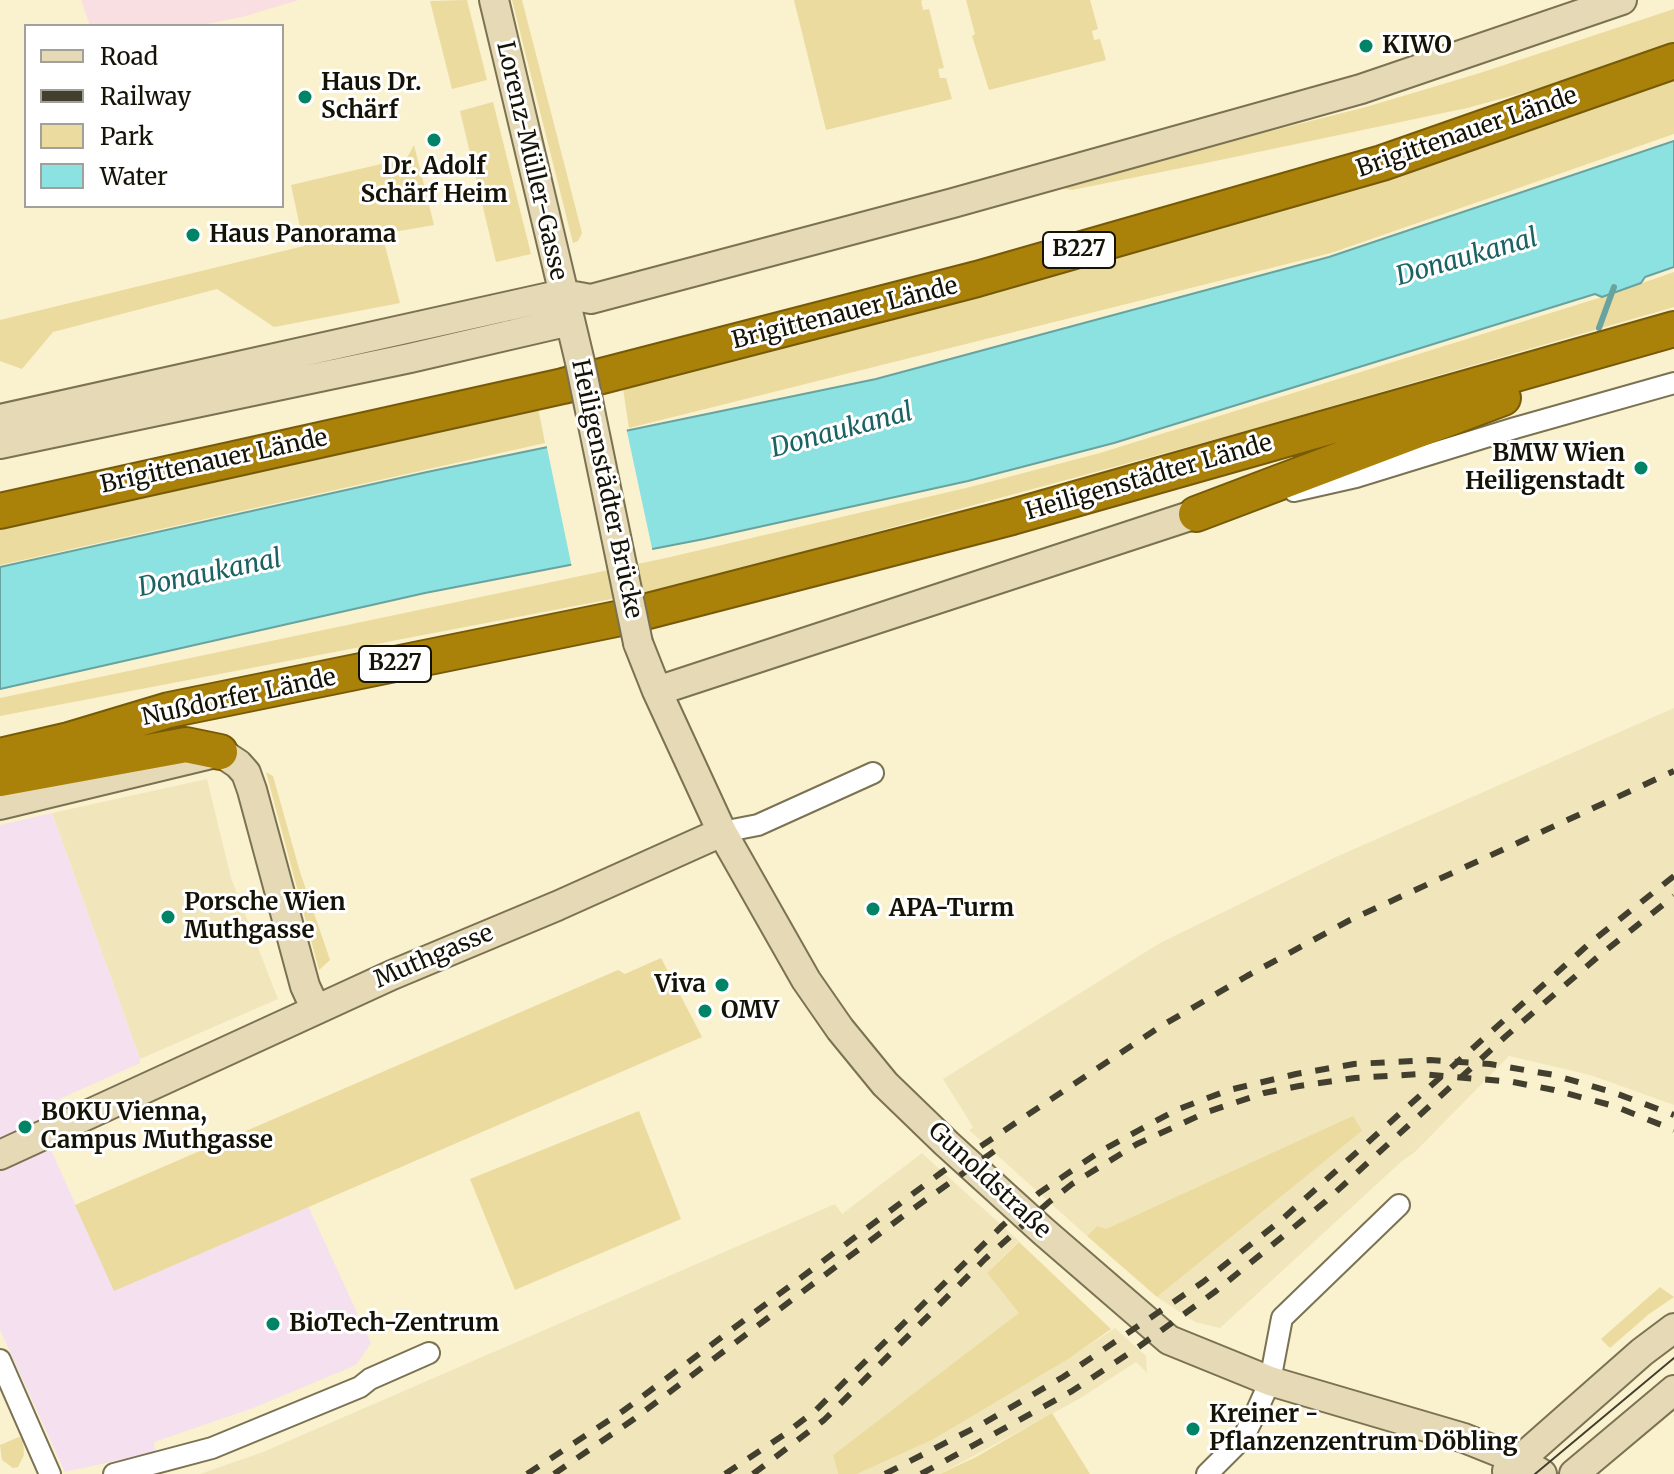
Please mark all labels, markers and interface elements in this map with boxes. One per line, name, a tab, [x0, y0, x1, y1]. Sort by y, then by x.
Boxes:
legend	[24, 24, 284, 208]
place label: KIWO	[1382, 32, 1452, 60]
marker: KIWO	[1357, 37, 1375, 55]
street label: Lorenz-Müller-Gasse	[490, 39, 572, 283]
text: Road	[100, 41, 158, 72]
place label: Haus Dr. Schärf	[321, 69, 422, 125]
text: Railway	[100, 81, 191, 112]
street label: Brigittenauer Lände	[1353, 82, 1581, 184]
marker: Haus Dr. Schärf	[296, 88, 314, 106]
text: Park	[100, 121, 153, 152]
marker: Dr. Adolf Schärf Heim	[425, 131, 443, 149]
place label: Dr. Adolf Schärf Heim	[360, 153, 508, 209]
text: Water	[100, 161, 168, 192]
place label: Haus Panorama	[209, 221, 396, 249]
water label: Donaukanal	[1393, 223, 1541, 293]
marker: Haus Panorama	[184, 226, 202, 244]
road number: B227	[1043, 232, 1115, 268]
street label: Brigittenauer Lände	[729, 272, 961, 356]
street label: Heiligenstädter Brücke	[564, 357, 648, 621]
water label: Donaukanal	[768, 397, 916, 465]
street label: Brigittenauer Lände	[98, 424, 330, 500]
street label: Heiligenstädter Lände	[1022, 429, 1276, 527]
place label: BMW Wien Heiligenstadt	[1465, 440, 1625, 496]
marker: BMW Wien Heiligenstadt	[1632, 459, 1650, 477]
water label: Donaukanal	[135, 544, 285, 604]
road number: B227	[359, 646, 431, 682]
street label: Nußdorfer Lände	[139, 663, 339, 733]
place label: Porsche Wien Muthgasse	[184, 889, 345, 945]
place label: APA-Turm	[889, 895, 1014, 923]
marker: APA-Turm	[864, 900, 882, 918]
marker: Porsche Wien Muthgasse	[159, 908, 177, 926]
street label: Muthgasse	[370, 919, 498, 995]
place label: Viva	[655, 971, 706, 999]
marker: Viva	[713, 976, 731, 994]
place label: OMV	[721, 997, 779, 1025]
marker: OMV	[696, 1002, 714, 1020]
place label: BOKU Vienna, Campus Muthgasse	[41, 1099, 273, 1155]
street label: Gunoldstraße	[922, 1117, 1056, 1245]
marker: BOKU Vienna, Campus Muthgasse	[16, 1118, 34, 1136]
place label: BioTech-Zentrum	[289, 1310, 499, 1338]
marker: BioTech-Zentrum	[264, 1315, 282, 1333]
place label: Kreiner - Pflanzenzentrum Döbling	[1209, 1401, 1518, 1457]
marker: Kreiner - Pflanzenzentrum Döbling	[1184, 1420, 1202, 1438]

